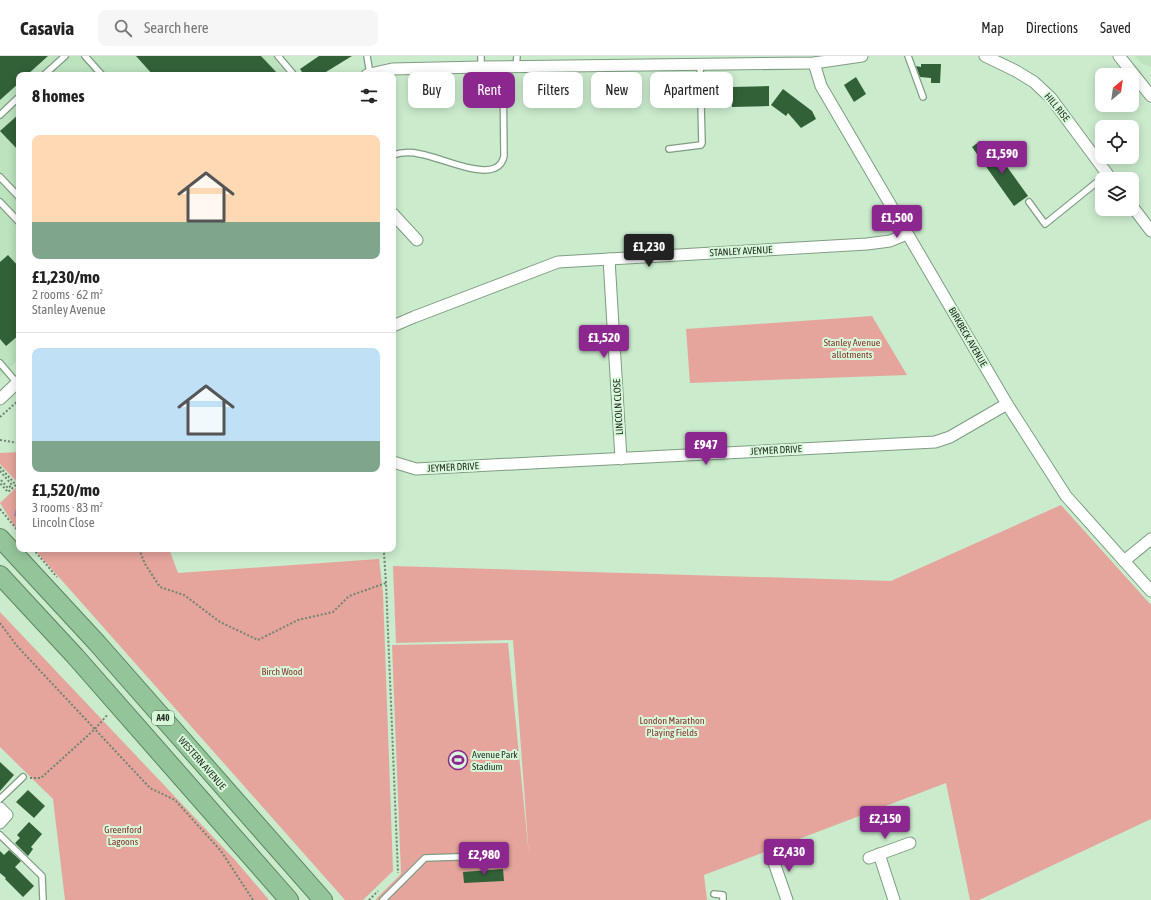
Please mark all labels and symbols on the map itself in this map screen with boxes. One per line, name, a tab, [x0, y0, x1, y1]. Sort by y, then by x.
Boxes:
north arrow	[1095, 68, 1139, 112]
street label: HILL RISE	[1042, 91, 1072, 124]
pin: £1,590	[969, 141, 1035, 175]
pin: £1,500	[864, 205, 930, 239]
pin: £1,230	[616, 234, 682, 268]
street label: STANLEY AVENUE	[709, 244, 773, 258]
street label: BIRKBECK AVENUE	[947, 305, 990, 369]
pin: £1,520	[571, 325, 637, 359]
park label: Stanley Avenue allotments	[824, 337, 881, 360]
street label: LINCOLN CLOSE	[611, 378, 625, 435]
pin: £947	[682, 432, 730, 466]
street label: JEYMER DRIVE	[750, 443, 803, 457]
street label: JEYMER DRIVE	[427, 460, 480, 474]
park label: Birch Wood	[262, 666, 303, 677]
road number: A40	[152, 711, 174, 725]
park label: London Marathon Playing Fields	[639, 715, 705, 738]
street label: WESTERN AVENUE	[176, 734, 228, 792]
sports icon: Avenue Park Stadium	[447, 749, 469, 771]
place label: Avenue Park Stadium	[472, 749, 518, 772]
pin: £2,150	[852, 806, 918, 840]
park label: Greenford Lagoons	[104, 824, 142, 847]
pin: £2,430	[756, 839, 822, 873]
pin: £2,980	[451, 842, 517, 876]

